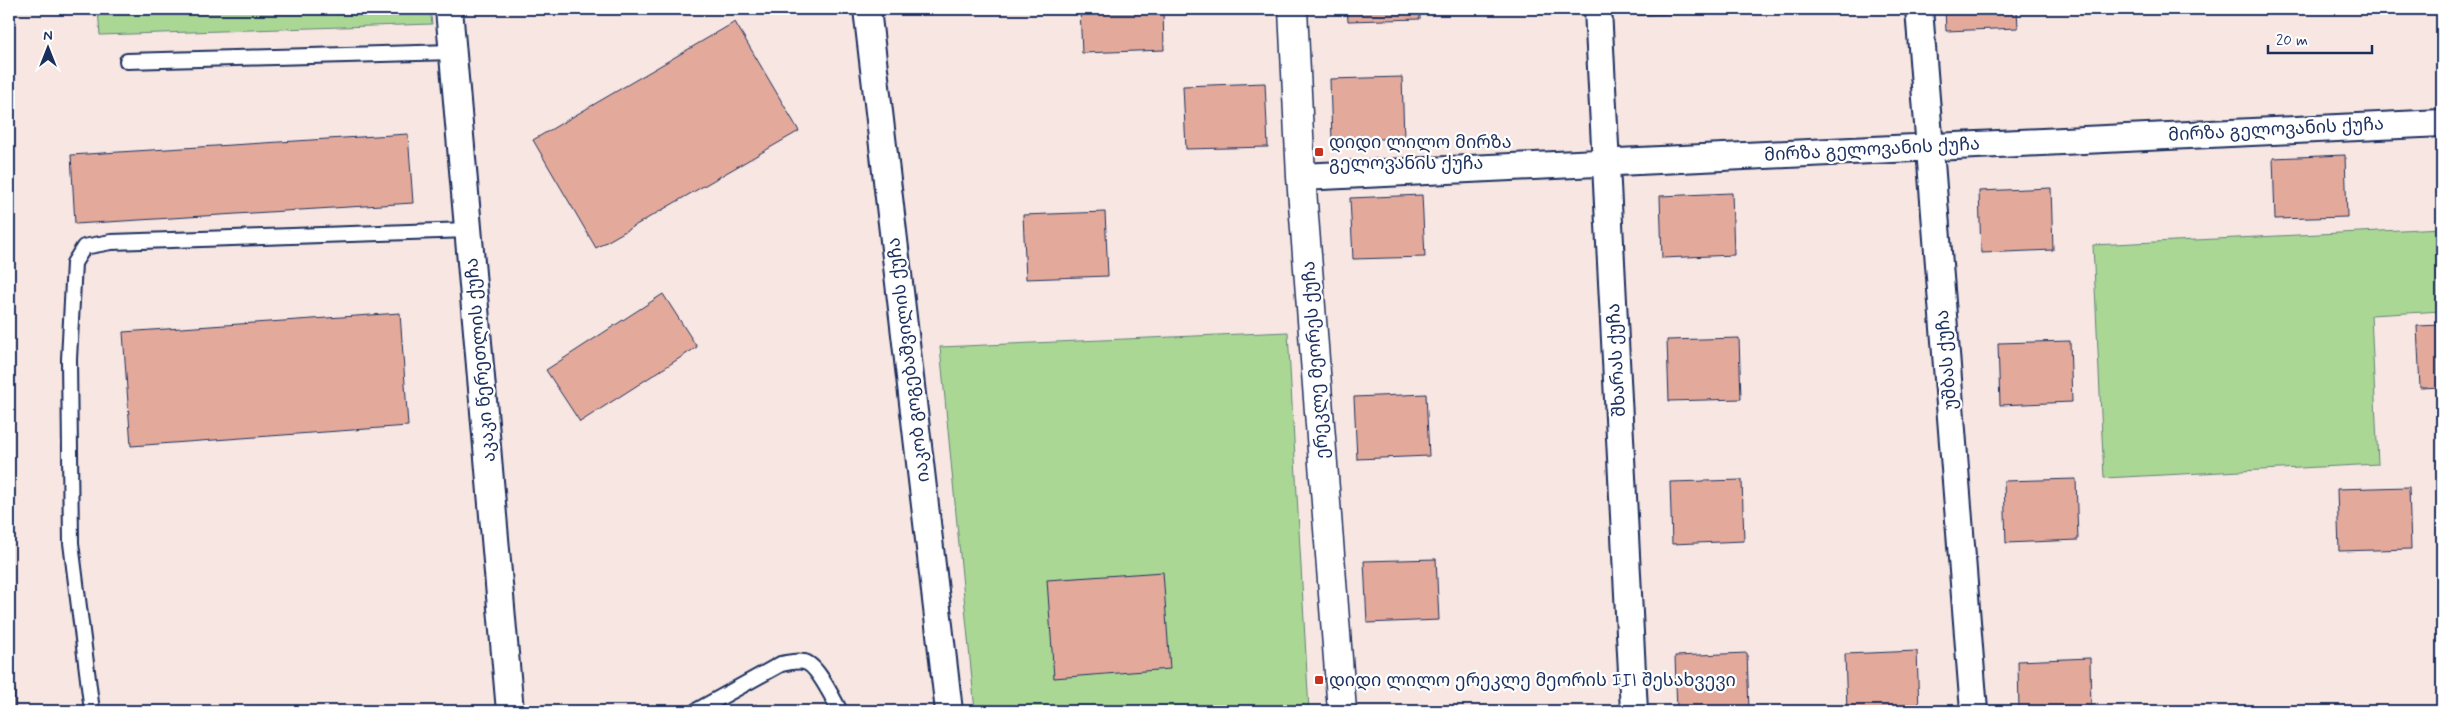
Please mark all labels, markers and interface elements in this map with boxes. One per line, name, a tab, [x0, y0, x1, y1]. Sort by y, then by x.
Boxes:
north arrow	[22, 22, 72, 72]
scale bar	[2268, 22, 2372, 54]
text: N	[43, 27, 53, 45]
text: 20 m	[2276, 31, 2308, 51]
street label: მირზა გელოვანის ქუჩა	[2168, 112, 2384, 148]
place label: დიდი ლილო მირზა გელოვანის ქუჩა	[1329, 131, 1512, 176]
street label: მირზა გელოვანის ქუჩა	[1764, 132, 1980, 168]
marker: დიდი ლილო მირზა გელოვანის ქუჩა	[1313, 146, 1325, 158]
street label: იაკობ გოგებაშვილის ქუჩა	[882, 236, 936, 484]
street label: აკაკი წერეთლის ქუჩა	[460, 257, 502, 463]
street label: ერეკლე მეორეს ქუჩა	[1297, 260, 1335, 460]
street label: შხარას ქუჩა	[1602, 303, 1632, 417]
street label: უშბას ქუჩა	[1931, 309, 1963, 411]
place label: დიდი ლილო ერეკლე მეორის III შესახვევი	[1329, 669, 1736, 693]
marker: დიდი ლილო ერეკლე მეორის III შესახვევი	[1313, 674, 1325, 686]

